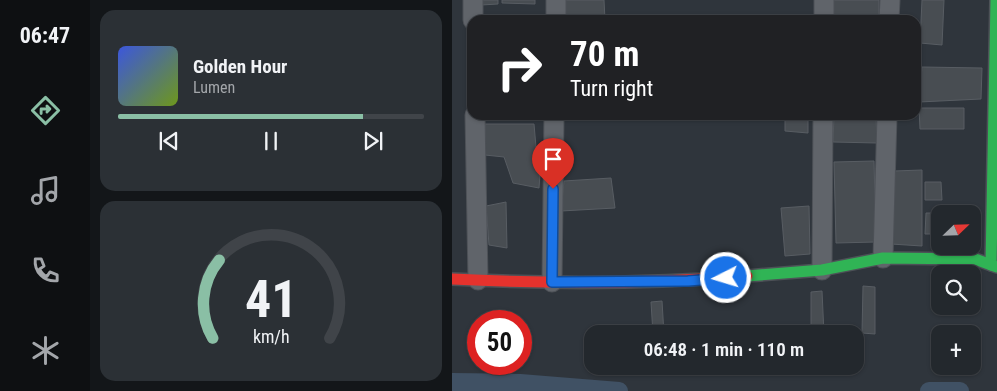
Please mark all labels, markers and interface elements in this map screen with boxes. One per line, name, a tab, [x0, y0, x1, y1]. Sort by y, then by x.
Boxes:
text: 06:47	[20, 23, 70, 48]
text: 70 m	[570, 34, 639, 75]
icon: right	[487, 35, 552, 100]
text: Golden Hour	[193, 55, 287, 78]
text: Turn right	[570, 76, 653, 101]
text: Lumen	[193, 78, 235, 97]
icon: directions	[28, 93, 63, 128]
icon: previous	[155, 127, 183, 155]
icon: pause	[257, 127, 285, 155]
icon: next	[359, 127, 387, 155]
pin	[532, 138, 574, 189]
icon: arrive	[539, 145, 567, 173]
icon: music	[28, 173, 63, 208]
north arrow	[931, 205, 981, 255]
map controls	[931, 205, 981, 375]
position arrow	[699, 251, 751, 303]
icon: phone	[28, 253, 63, 288]
button: search	[931, 265, 981, 315]
text: 41	[245, 269, 297, 330]
speed limit sign: 50	[467, 310, 532, 375]
button: +	[931, 325, 981, 375]
text: km/h	[253, 326, 289, 347]
icon: climate	[28, 333, 63, 368]
text: 06:48 · 1 min · 110 m	[644, 338, 804, 361]

